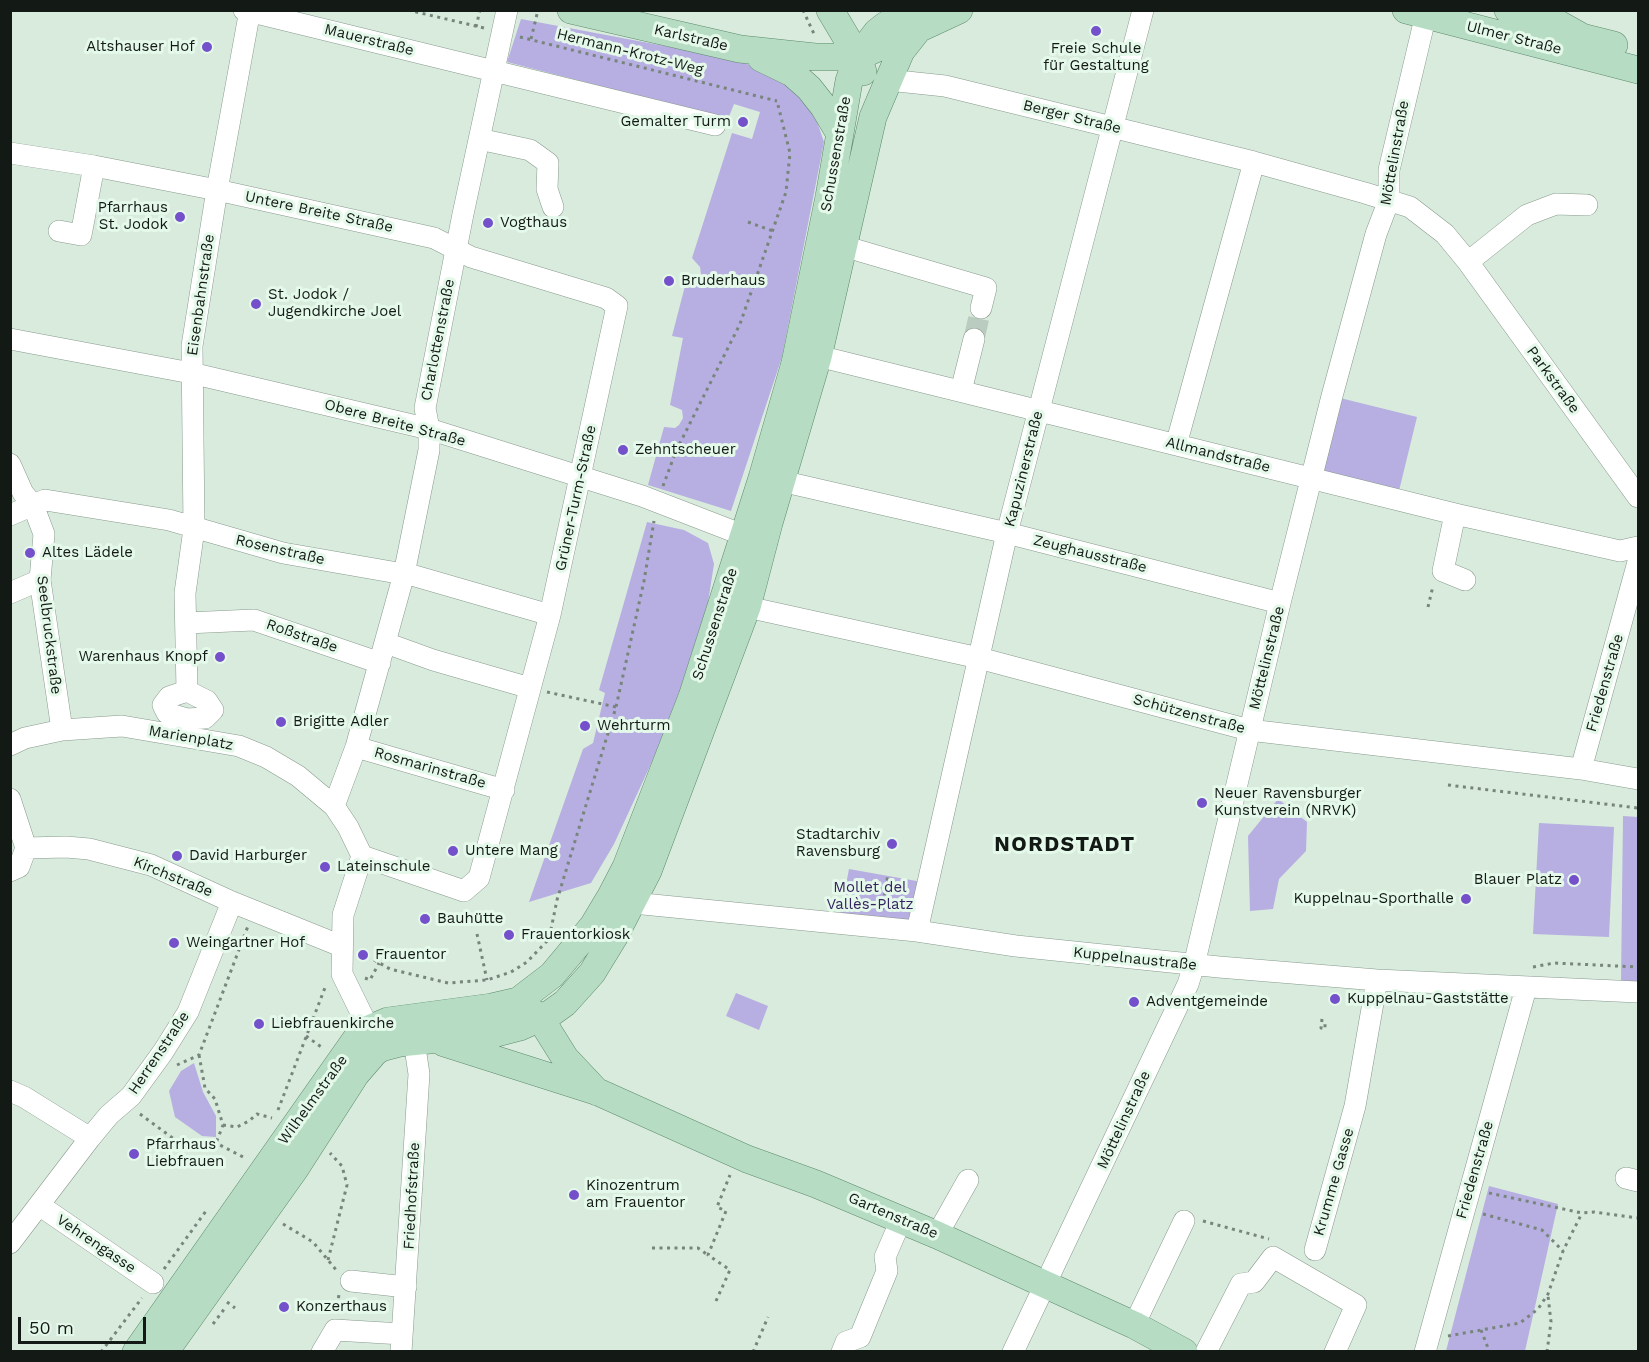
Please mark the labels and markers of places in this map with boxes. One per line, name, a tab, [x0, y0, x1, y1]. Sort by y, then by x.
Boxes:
marker: Freie Schule für Gestaltung	[1089, 24, 1103, 38]
place label: Altshauser Hof	[86, 38, 195, 56]
marker: Altshauser Hof	[200, 40, 214, 54]
place label: Freie Schule für Gestaltung	[1043, 40, 1149, 75]
place label: Gemalter Turm	[620, 113, 731, 131]
marker: Gemalter Turm	[736, 115, 750, 129]
place label: Pfarrhaus St. Jodok	[98, 199, 168, 234]
marker: Pfarrhaus St. Jodok	[173, 210, 187, 224]
place label: Vogthaus	[500, 214, 567, 232]
marker: Vogthaus	[481, 216, 495, 230]
place label: Bruderhaus	[681, 272, 765, 290]
marker: Bruderhaus	[662, 274, 676, 288]
place label: St. Jodok / Jugendkirche Joel	[268, 286, 401, 321]
marker: St. Jodok / Jugendkirche Joel	[249, 297, 263, 311]
place label: Zehntscheuer	[635, 441, 736, 459]
marker: Zehntscheuer	[616, 443, 630, 457]
place label: Altes Lädele	[42, 544, 133, 562]
marker: Altes Lädele	[23, 546, 37, 560]
place label: Warenhaus Knopf	[79, 648, 208, 666]
marker: Warenhaus Knopf	[213, 650, 227, 664]
place label: Brigitte Adler	[293, 713, 389, 731]
marker: Brigitte Adler	[274, 715, 288, 729]
place label: Wehrturm	[597, 717, 670, 735]
marker: Wehrturm	[578, 719, 592, 733]
place label: Neuer Ravensburger Kunstverein (NRVK)	[1214, 785, 1362, 820]
marker: Neuer Ravensburger Kunstverein (NRVK)	[1195, 796, 1209, 810]
place label: Stadtarchiv Ravensburg	[796, 826, 880, 861]
marker: Stadtarchiv Ravensburg	[885, 837, 899, 851]
place label: Untere Mang	[465, 842, 558, 860]
marker: Untere Mang	[446, 844, 460, 858]
place label: David Harburger	[189, 847, 307, 865]
marker: David Harburger	[170, 849, 184, 863]
place label: Lateinschule	[337, 858, 430, 876]
marker: Lateinschule	[318, 860, 332, 874]
place label: Blauer Platz	[1474, 871, 1562, 889]
marker: Blauer Platz	[1567, 873, 1581, 887]
place label: Kuppelnau-Sporthalle	[1293, 890, 1454, 908]
marker: Kuppelnau-Sporthalle	[1459, 892, 1473, 906]
place label: Bauhütte	[437, 910, 503, 928]
marker: Bauhütte	[418, 912, 432, 926]
place label: Frauentorkiosk	[521, 926, 630, 944]
marker: Frauentorkiosk	[502, 928, 516, 942]
place label: Weingartner Hof	[186, 934, 305, 952]
marker: Weingartner Hof	[167, 936, 181, 950]
place label: Frauentor	[375, 946, 446, 964]
marker: Frauentor	[356, 948, 370, 962]
place label: Kuppelnau-Gaststätte	[1347, 990, 1509, 1008]
marker: Kuppelnau-Gaststätte	[1328, 992, 1342, 1006]
place label: Adventgemeinde	[1146, 993, 1268, 1011]
marker: Adventgemeinde	[1127, 995, 1141, 1009]
place label: Liebfrauenkirche	[271, 1015, 394, 1033]
marker: Liebfrauenkirche	[252, 1017, 266, 1031]
place label: Pfarrhaus Liebfrauen	[146, 1136, 224, 1171]
marker: Pfarrhaus Liebfrauen	[127, 1147, 141, 1161]
place label: Kinozentrum am Frauentor	[586, 1177, 685, 1212]
marker: Kinozentrum am Frauentor	[567, 1188, 581, 1202]
place label: Konzerthaus	[296, 1298, 387, 1316]
marker: Konzerthaus	[277, 1300, 291, 1314]

